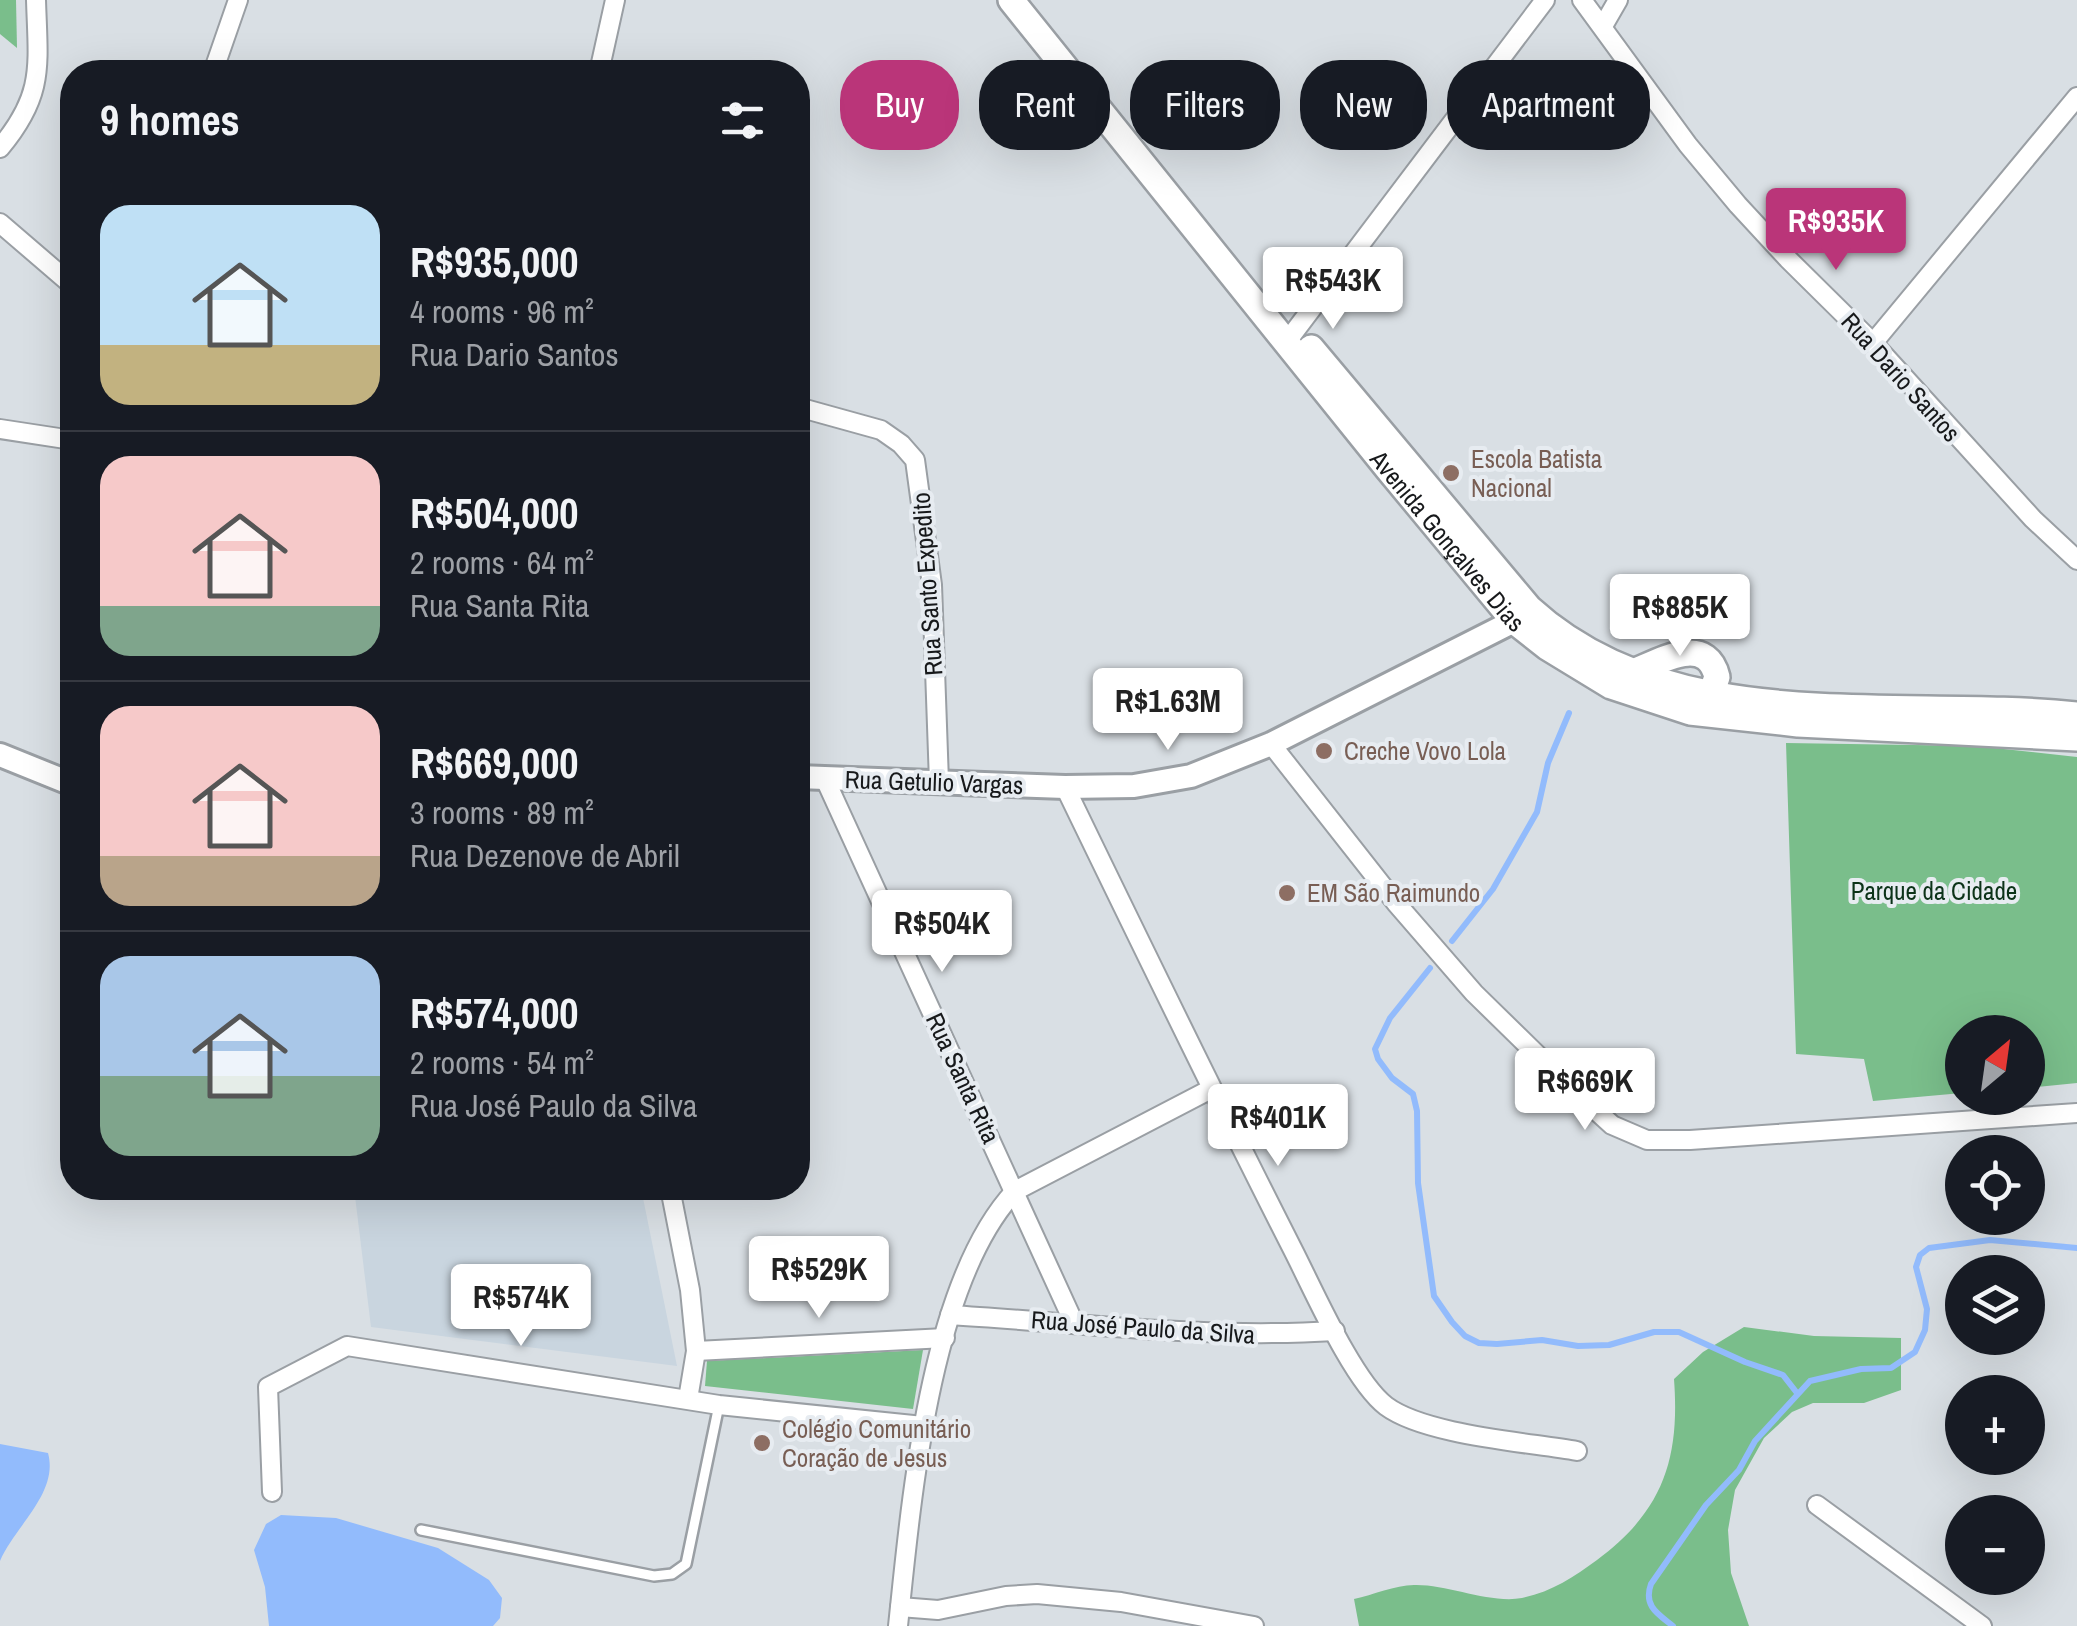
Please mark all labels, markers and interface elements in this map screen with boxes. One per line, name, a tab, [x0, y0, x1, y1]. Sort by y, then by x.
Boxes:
chip: Buy	[840, 60, 959, 150]
chip: Rent	[979, 60, 1110, 150]
chip: Filters	[1130, 60, 1280, 150]
chip: New	[1300, 60, 1427, 150]
chip: Apartment	[1447, 60, 1650, 150]
text: 9 homes	[100, 92, 240, 148]
icon: filters	[715, 93, 770, 148]
pin: R$935K	[1755, 188, 1917, 273]
text: R$935K	[1788, 199, 1884, 242]
text: R$935,000	[410, 234, 579, 290]
icon: home	[180, 245, 300, 365]
pin: R$543K	[1252, 247, 1414, 332]
text: R$543K	[1285, 258, 1381, 301]
text: 4 rooms · 96 m²	[410, 290, 594, 333]
street label: Rua Dario Santos	[1834, 305, 1968, 449]
text: Rua Dario Santos	[410, 333, 619, 376]
street label: Avenida Gonçalves Dias	[1362, 442, 1531, 640]
place label: Escola Batista Nacional	[1471, 442, 1603, 505]
marker: Escola Batista Nacional	[1440, 462, 1462, 484]
text: R$504,000	[410, 485, 579, 541]
street label: Rua Santo Expedito	[904, 491, 950, 677]
icon: home	[180, 496, 300, 616]
text: 2 rooms · 64 m²	[410, 541, 594, 584]
pin: R$885K	[1599, 574, 1761, 659]
text: Rua Santa Rita	[410, 584, 589, 627]
text: R$885K	[1632, 585, 1728, 628]
pin: R$1.63M	[1076, 668, 1260, 753]
text: R$1.63M	[1115, 679, 1221, 722]
place label: Creche Vovo Lola	[1344, 734, 1506, 768]
text: R$669,000	[410, 735, 579, 791]
marker: Creche Vovo Lola	[1313, 740, 1335, 762]
icon: home	[180, 746, 300, 866]
street label: Rua Getulio Vargas	[844, 762, 1024, 802]
text: 3 rooms · 89 m²	[410, 791, 594, 834]
text: Rua Dezenove de Abril	[410, 834, 680, 877]
park label: Parque da Cidade	[1851, 874, 2017, 908]
place label: EM São Raimundo	[1307, 876, 1480, 910]
marker: EM São Raimundo	[1276, 882, 1298, 904]
pin: R$504K	[861, 890, 1023, 975]
text: R$504K	[894, 901, 990, 944]
text: R$574,000	[410, 985, 579, 1041]
icon: home	[180, 996, 300, 1116]
street label: Rua Santa Rita	[918, 1007, 1008, 1149]
north arrow	[1945, 1015, 2045, 1115]
map controls	[1945, 1015, 2045, 1595]
text: 2 rooms · 54 m²	[410, 1041, 594, 1084]
pin: R$669K	[1504, 1048, 1666, 1133]
text: R$669K	[1537, 1059, 1633, 1102]
text: Rua José Paulo da Silva	[410, 1084, 697, 1127]
pin: R$401K	[1197, 1084, 1359, 1169]
text: R$401K	[1230, 1095, 1326, 1138]
button: locate	[1945, 1135, 2045, 1235]
pin: R$529K	[738, 1236, 900, 1321]
text: R$529K	[771, 1247, 867, 1290]
button: layers	[1945, 1255, 2045, 1355]
pin: R$574K	[440, 1264, 602, 1349]
text: R$574K	[473, 1275, 569, 1318]
street label: Rua José Paulo da Silva	[1030, 1302, 1257, 1352]
button: +	[1945, 1375, 2045, 1475]
place label: Colégio Comunitário Coração de Jesus	[782, 1412, 971, 1475]
marker: Colégio Comunitário Coração de Jesus	[751, 1432, 773, 1454]
button: −	[1945, 1495, 2045, 1595]

